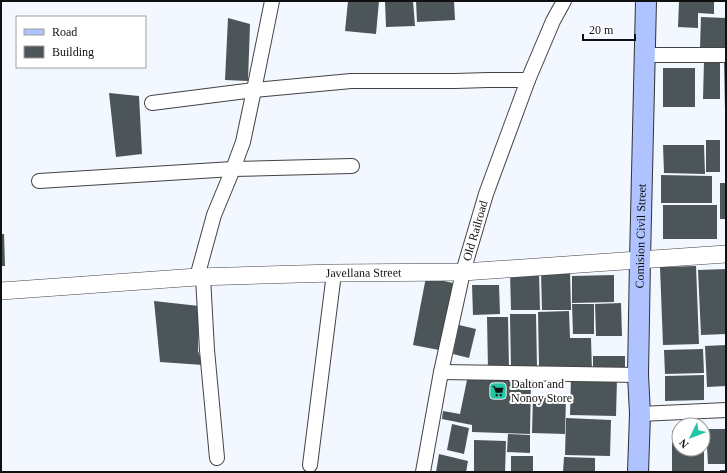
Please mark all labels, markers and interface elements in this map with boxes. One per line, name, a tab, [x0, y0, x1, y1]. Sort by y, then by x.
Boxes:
legend	[16, 16, 146, 68]
scale bar	[583, 16, 635, 42]
text: 20 m	[589, 23, 614, 37]
text: Road	[52, 25, 77, 39]
text: Building	[52, 45, 94, 59]
street label: Comision Civil Street	[633, 183, 649, 289]
street label: Old Railroad	[460, 199, 491, 263]
street label: Javellana Street	[325, 265, 402, 280]
place label: Dalton and Nonoy Store	[511, 377, 572, 405]
supermarket icon: Dalton and Nonoy Store	[488, 381, 508, 401]
north arrow	[671, 417, 711, 457]
text: N	[677, 437, 691, 451]

